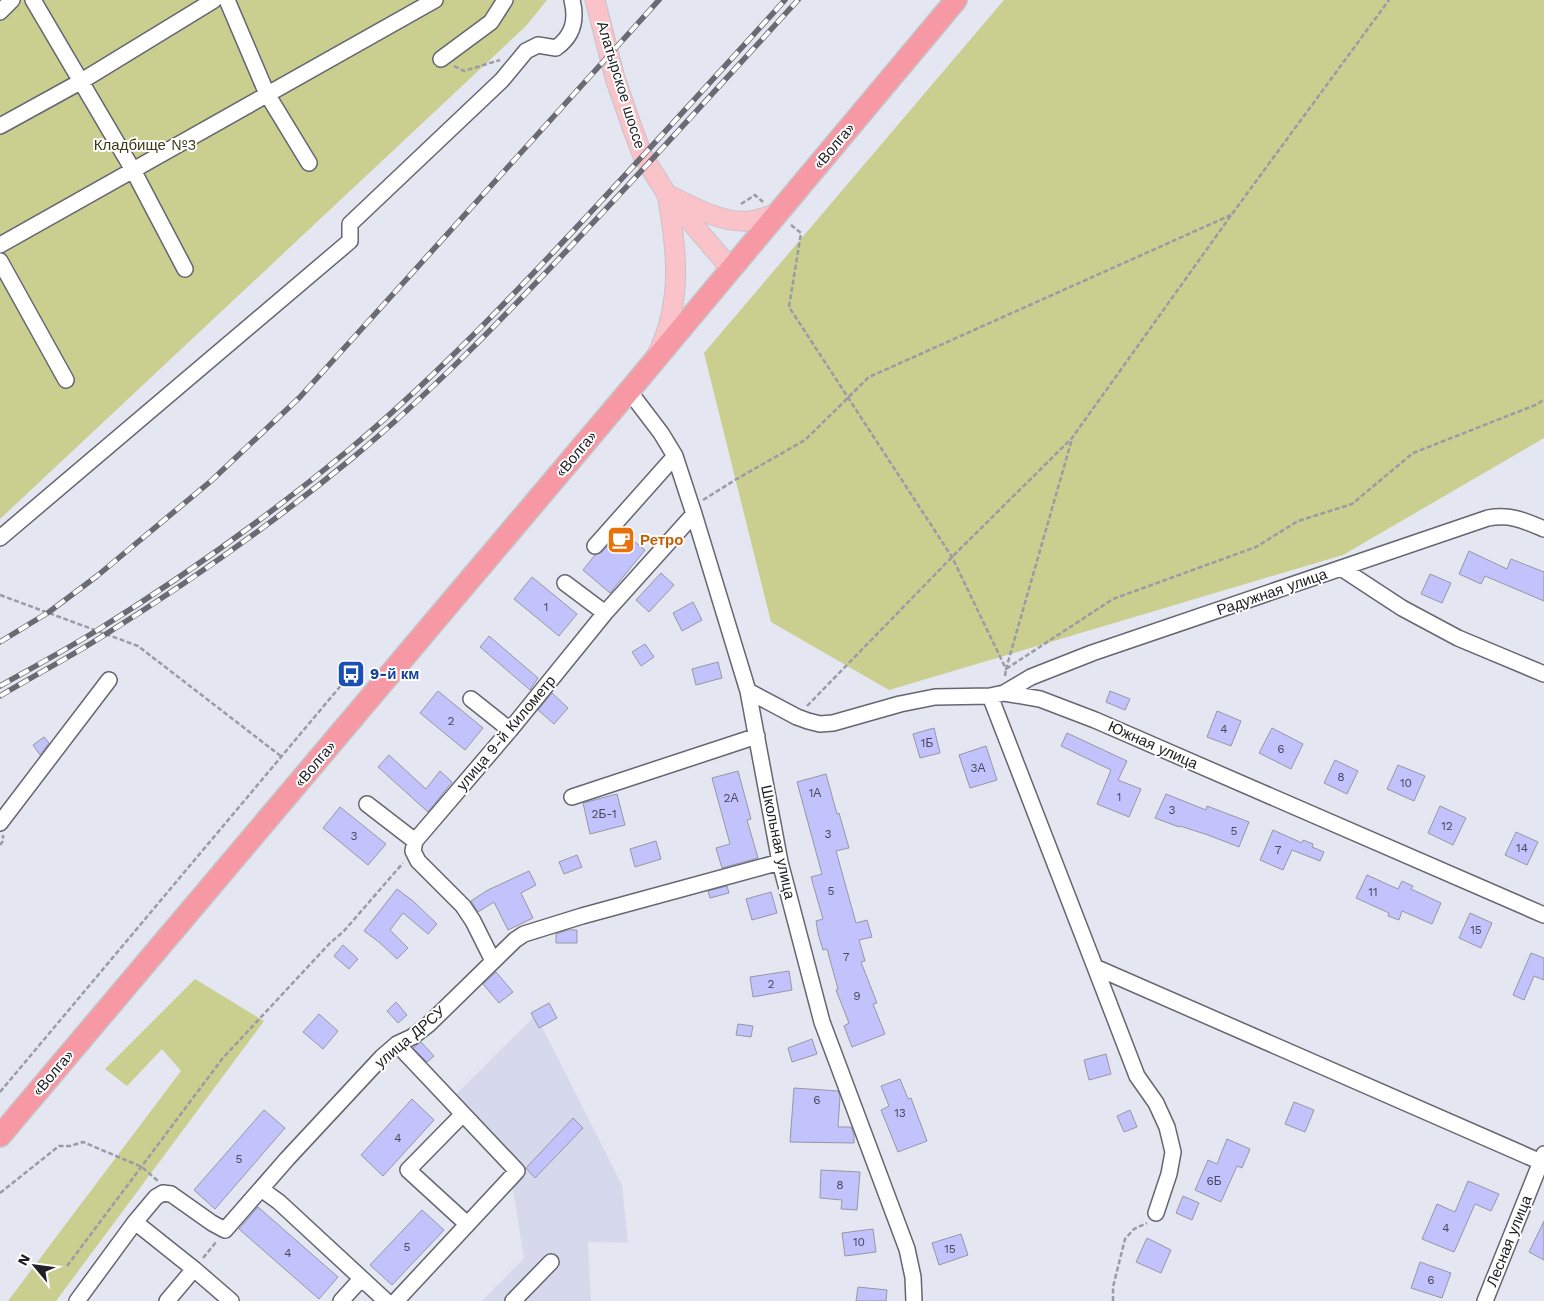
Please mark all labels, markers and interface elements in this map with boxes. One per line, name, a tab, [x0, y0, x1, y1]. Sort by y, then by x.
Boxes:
street label: Алатырское шоссе	[593, 19, 649, 151]
street label: «Волга»	[809, 119, 859, 173]
park label: Кладбище №3	[94, 136, 196, 154]
street label: «Волга»	[551, 427, 601, 481]
cafe icon: Ретро	[606, 525, 636, 555]
place label: Ретро	[640, 531, 683, 549]
street label: Радужная улица	[1215, 564, 1330, 619]
house number: 1	[544, 600, 548, 614]
bus stop icon: 9-й км	[336, 659, 366, 689]
place label: 9-й км	[370, 665, 419, 683]
street label: улица 9-й Километр	[453, 672, 559, 794]
house number: 2	[448, 714, 455, 728]
street label: Южная улица	[1105, 717, 1201, 773]
house number: 4	[1220, 722, 1228, 736]
house number: 1Б	[921, 736, 933, 750]
street label: «Волга»	[290, 737, 340, 791]
house number: 6	[1277, 742, 1285, 756]
house number: 3А	[971, 761, 986, 775]
house number: 8	[1337, 770, 1345, 784]
house number: 10	[1400, 776, 1412, 790]
street label: Школьная улица	[757, 783, 799, 901]
house number: 1А	[809, 786, 821, 800]
house number: 1	[1117, 790, 1121, 804]
house number: 2А	[724, 791, 739, 805]
house number: 3	[1169, 803, 1176, 817]
house number: 2Б-1	[591, 807, 617, 821]
house number: 12	[1441, 819, 1453, 833]
house number: 5	[1231, 824, 1238, 838]
house number: 3	[825, 827, 832, 841]
house number: 3	[351, 829, 358, 843]
house number: 14	[1516, 841, 1528, 855]
house number: 7	[1275, 843, 1282, 857]
house number: 5	[828, 884, 835, 898]
house number: 11	[1368, 885, 1378, 899]
house number: 15	[1470, 923, 1482, 937]
house number: 7	[843, 950, 850, 964]
house number: 2	[768, 977, 775, 991]
house number: 9	[853, 989, 861, 1003]
street label: улица ДРСУ	[371, 1002, 449, 1072]
street label: «Волга»	[28, 1046, 78, 1100]
house number: 6	[813, 1093, 821, 1107]
house number: 13	[894, 1106, 906, 1120]
house number: 4	[394, 1131, 402, 1145]
house number: 5	[236, 1152, 243, 1166]
house number: 6Б	[1206, 1174, 1222, 1188]
house number: 8	[836, 1178, 844, 1192]
street label: Лесная улица	[1483, 1192, 1536, 1289]
house number: 4	[1442, 1221, 1450, 1235]
house number: 10	[853, 1235, 865, 1249]
house number: 5	[404, 1240, 411, 1254]
north arrow	[10, 1241, 60, 1291]
house number: 15	[944, 1242, 956, 1256]
house number: 4	[284, 1246, 292, 1260]
text: N	[14, 1251, 33, 1268]
house number: 6	[1427, 1273, 1435, 1287]

